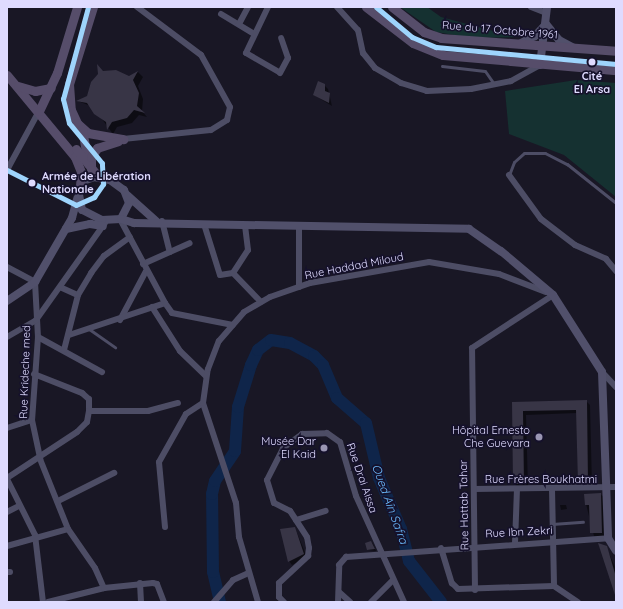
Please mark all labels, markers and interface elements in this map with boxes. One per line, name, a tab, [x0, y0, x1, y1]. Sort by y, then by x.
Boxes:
street label: Rue du 17 Octobre 1961	[442, 18, 558, 42]
marker: Cité El Arsa	[585, 55, 599, 69]
place label: Cité El Arsa	[574, 70, 610, 96]
place label: Armée de Libération Nationale	[42, 170, 151, 196]
marker: Armée de Libération Nationale	[25, 176, 39, 190]
street label: Rue Haddad Miloud	[303, 250, 405, 282]
street label: Rue Krideche med	[17, 325, 33, 419]
place label: Hôpital Ernesto Che Guevara	[452, 424, 530, 450]
marker: Hôpital Ernesto Che Guevara	[533, 431, 545, 443]
place label: Musée Dar El Kaid	[261, 435, 316, 461]
street label: Rue Drai Aissa	[344, 441, 380, 515]
marker: Musée Dar El Kaid	[319, 443, 329, 453]
street label: Rue Hattab Tahar	[457, 460, 471, 550]
water label: Oued Aîn Safra	[369, 462, 411, 546]
street label: Rue Frères Boukhatmi	[485, 472, 597, 486]
street label: Rue Ibn Zekri	[485, 524, 553, 540]

